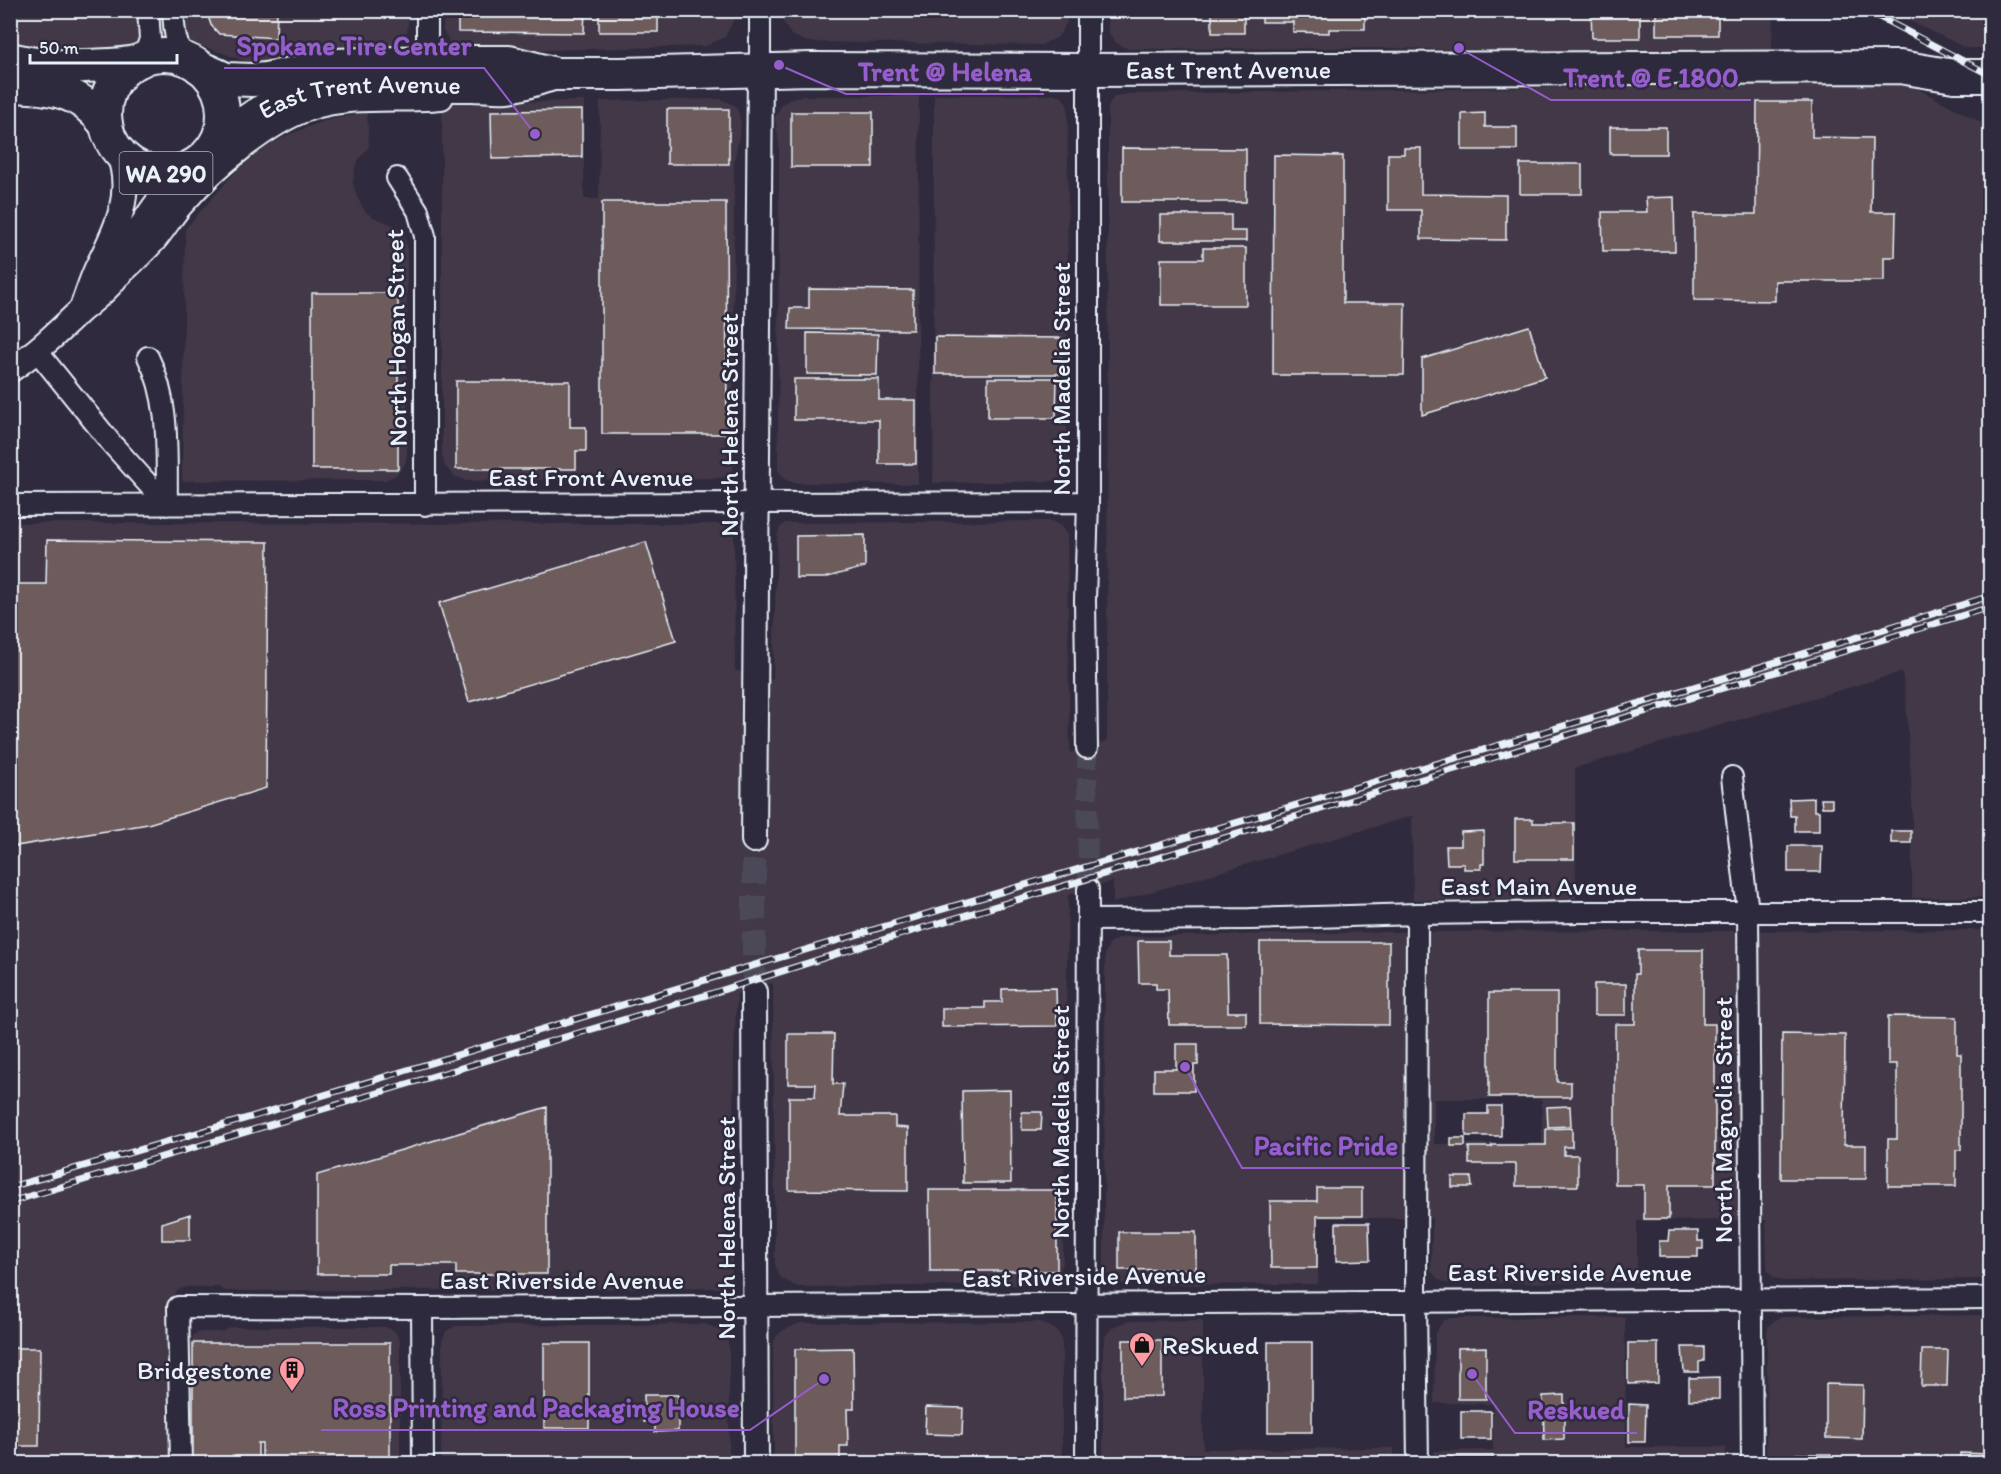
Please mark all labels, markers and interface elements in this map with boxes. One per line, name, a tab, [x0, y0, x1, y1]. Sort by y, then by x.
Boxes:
callout: Spokane Tire Center	[224, 23, 484, 68]
scale bar	[30, 27, 177, 65]
text: Spokane Tire Center	[237, 29, 473, 62]
text: 50 m	[39, 37, 79, 59]
callout: Trent @ Helena	[846, 49, 1044, 94]
street label: East Trent Avenue	[1126, 53, 1331, 86]
text: Trent @ Helena	[857, 55, 1033, 88]
callout: Trent @ E 1800	[1551, 55, 1751, 100]
text: Trent @ E 1800	[1562, 61, 1739, 94]
street label: East Trent Avenue	[252, 68, 461, 126]
road number: WA 290	[120, 152, 213, 194]
street label: North Hogan Street	[378, 229, 414, 447]
street label: North Madelia Street	[1045, 262, 1077, 496]
street label: North Helena Street	[713, 313, 745, 537]
street label: East Front Avenue	[489, 461, 693, 493]
street label: East Main Avenue	[1441, 870, 1637, 902]
street label: North Magnolia Street	[1707, 997, 1739, 1243]
street label: North Madelia Street	[1044, 1005, 1076, 1239]
street label: North Helena Street	[710, 1116, 742, 1340]
callout: Pacific Pride	[1242, 1123, 1410, 1168]
text: Pacific Pride	[1254, 1129, 1398, 1162]
street label: East Riverside Avenue	[1448, 1256, 1692, 1288]
street label: East Riverside Avenue	[962, 1258, 1206, 1294]
street label: East Riverside Avenue	[440, 1264, 684, 1296]
place label: ReSkued	[1162, 1329, 1259, 1361]
shop icon: ReSkued	[1127, 1330, 1157, 1368]
place label: Bridgestone	[137, 1354, 272, 1386]
building icon: Bridgestone	[277, 1355, 307, 1393]
callout: Ross Printing and Packaging House	[321, 1385, 750, 1430]
callout: Reskued	[1515, 1388, 1637, 1433]
text: Ross Printing and Packaging House	[332, 1391, 740, 1424]
text: Reskued	[1527, 1393, 1625, 1426]

